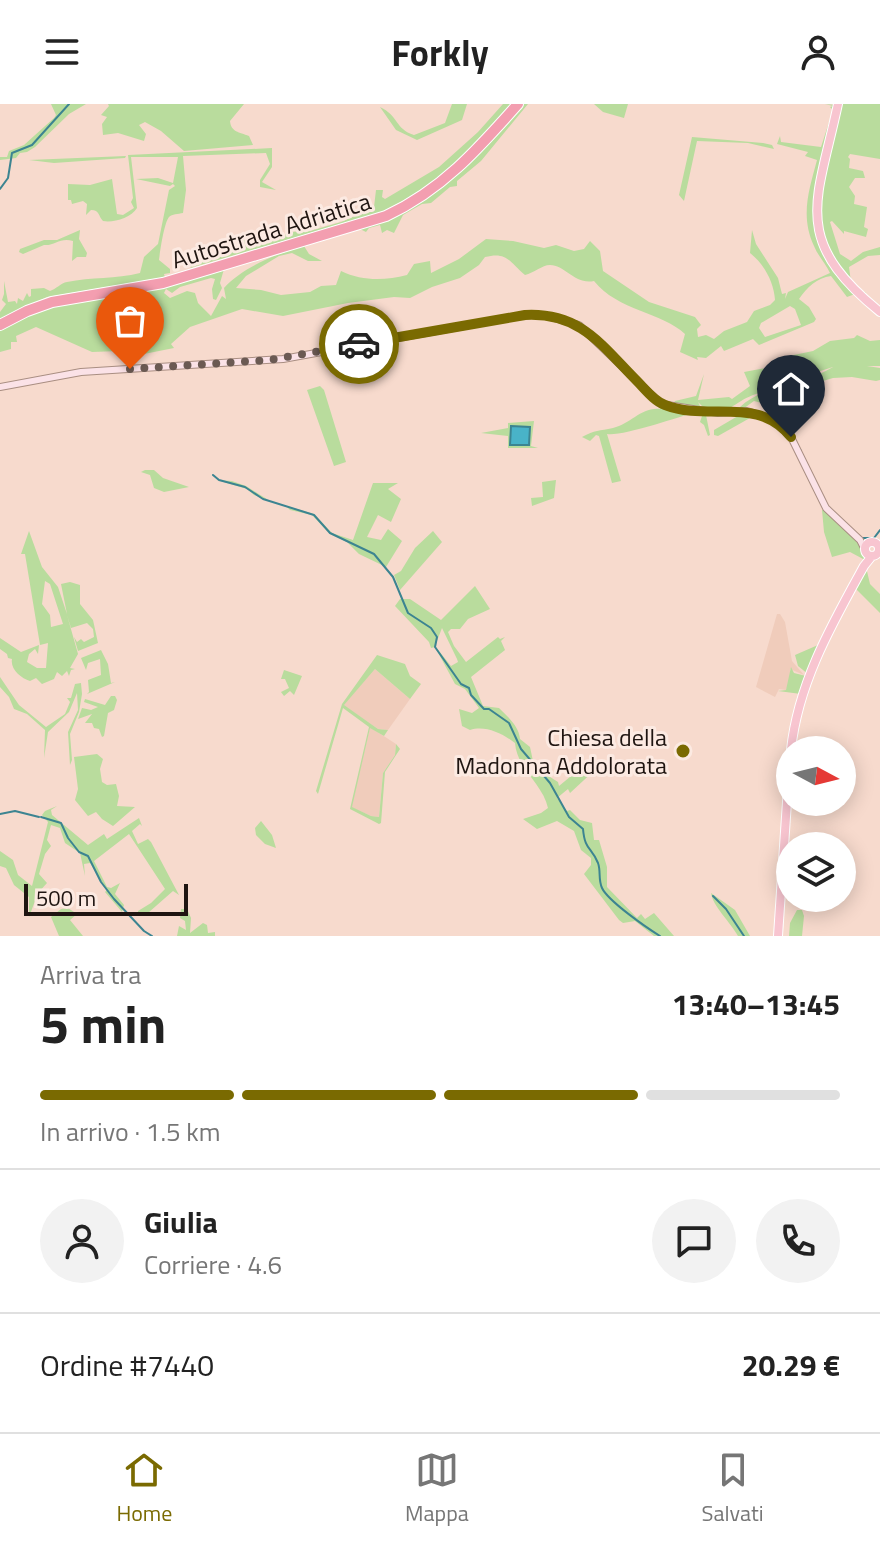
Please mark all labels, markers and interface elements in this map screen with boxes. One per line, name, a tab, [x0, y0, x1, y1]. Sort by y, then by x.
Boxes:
text: Forkly	[391, 25, 489, 80]
icon: menu	[40, 30, 84, 74]
icon: person	[796, 30, 840, 74]
street label: Autostrada Adriatica	[167, 183, 375, 277]
pin	[96, 287, 164, 369]
icon: bag	[108, 299, 152, 343]
courier	[319, 304, 399, 384]
icon: car	[337, 322, 381, 366]
pin	[757, 355, 825, 437]
icon: home	[769, 367, 813, 411]
place label: Chiesa della Madonna Addolorata	[455, 719, 667, 783]
north arrow	[776, 736, 856, 816]
map controls	[776, 736, 856, 912]
marker: Chiesa della Madonna Addolorata	[674, 742, 692, 760]
button: layers	[776, 832, 856, 912]
scale bar	[24, 880, 188, 916]
text: 500 m	[36, 881, 96, 915]
text: Arriva tra	[40, 955, 141, 994]
text: 13:40–13:45	[672, 981, 840, 1027]
text: 5 min	[40, 984, 166, 1063]
text: In arrivo · 1.5 km	[40, 1112, 221, 1151]
button: person	[40, 1199, 124, 1283]
text: Giulia	[144, 1199, 218, 1245]
button: chat	[652, 1199, 736, 1283]
button: phone	[756, 1199, 840, 1283]
text: Corriere · 4.6	[144, 1245, 282, 1284]
text: Ordine #7440	[40, 1342, 214, 1388]
text: 20.29 €	[742, 1342, 840, 1388]
tab: Home	[116, 1448, 172, 1530]
tab: Mappa	[405, 1448, 469, 1530]
tab: Salvati	[702, 1448, 764, 1530]

